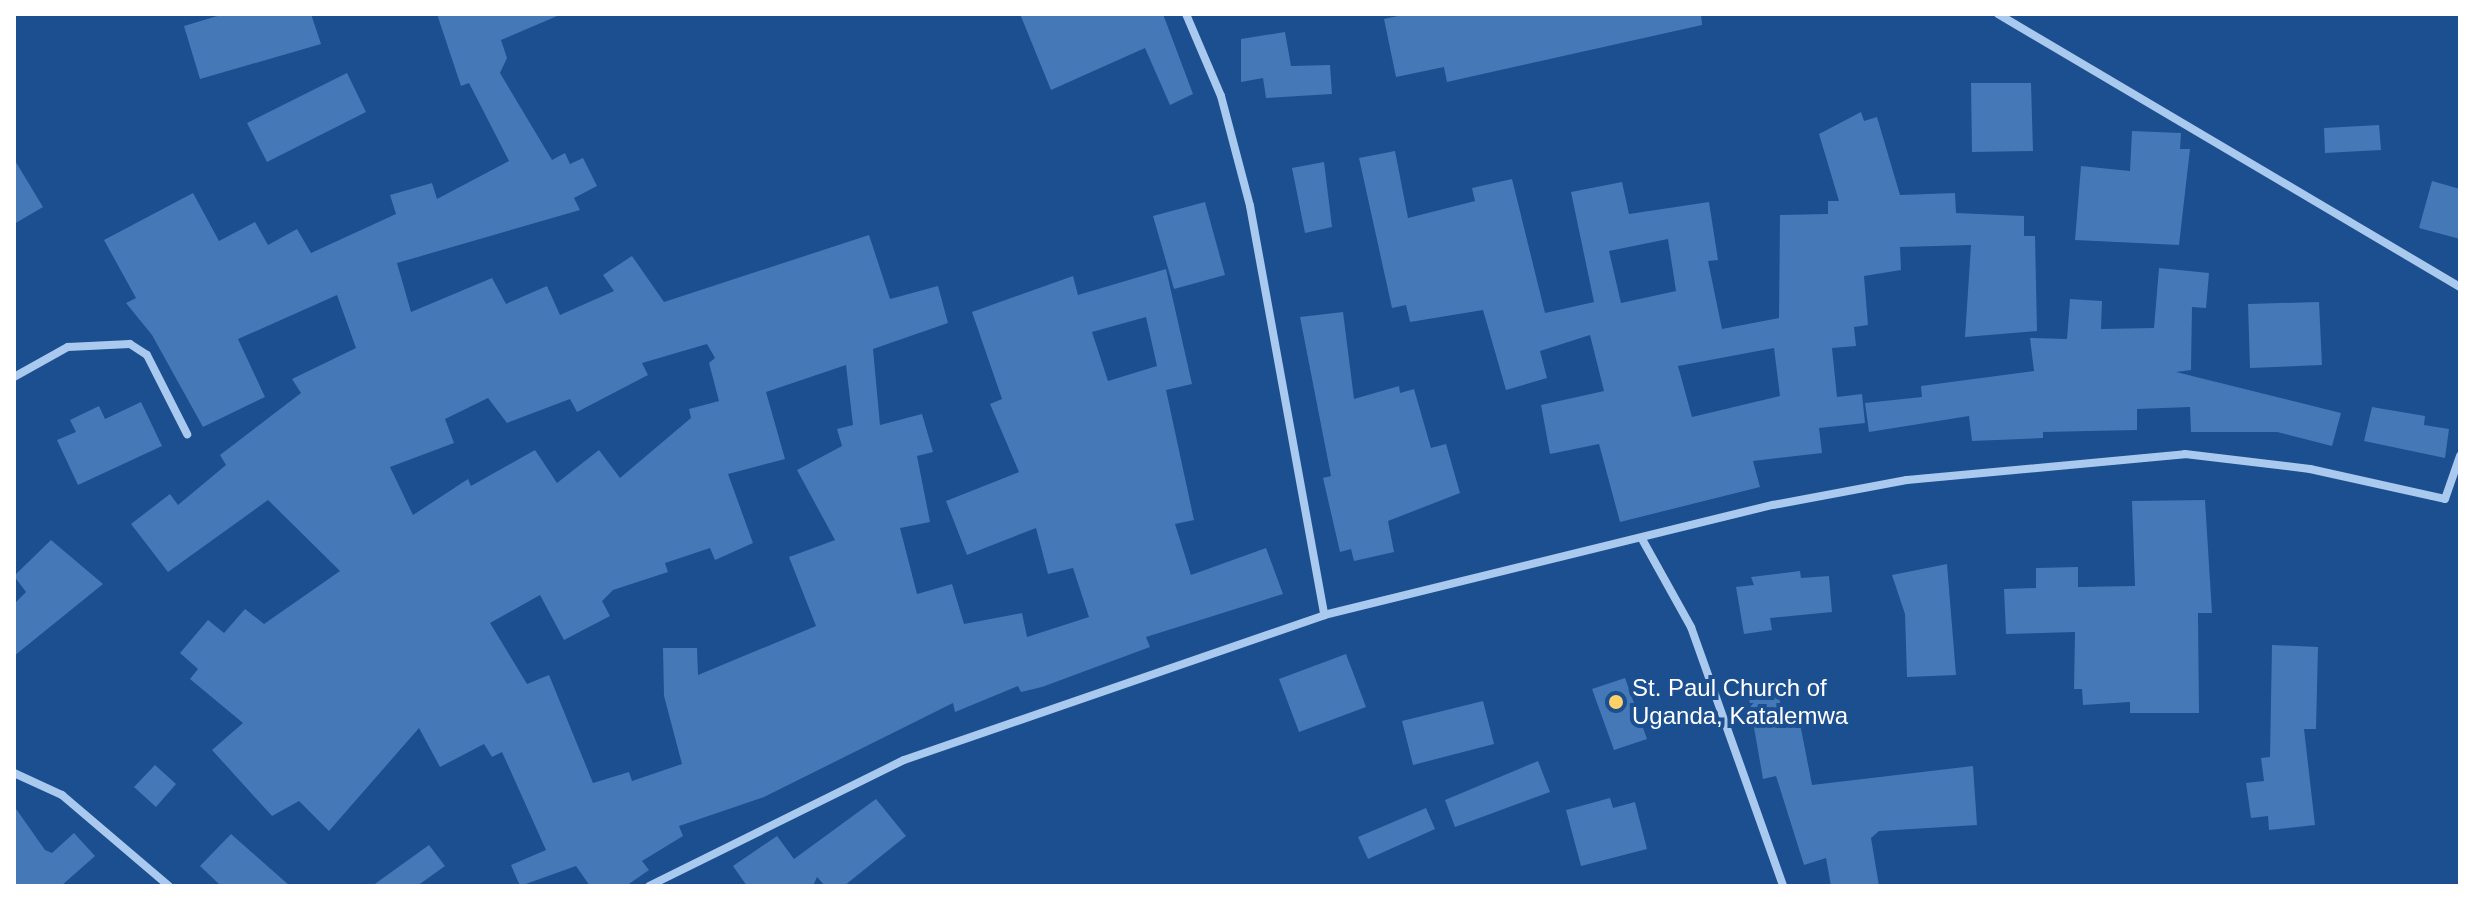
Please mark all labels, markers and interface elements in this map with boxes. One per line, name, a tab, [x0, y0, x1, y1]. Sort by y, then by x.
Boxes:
place label: St. Paul Church of Uganda, Katalemwa	[1632, 674, 1848, 730]
marker: St. Paul Church of Uganda, Katalemwa	[1607, 693, 1625, 711]

